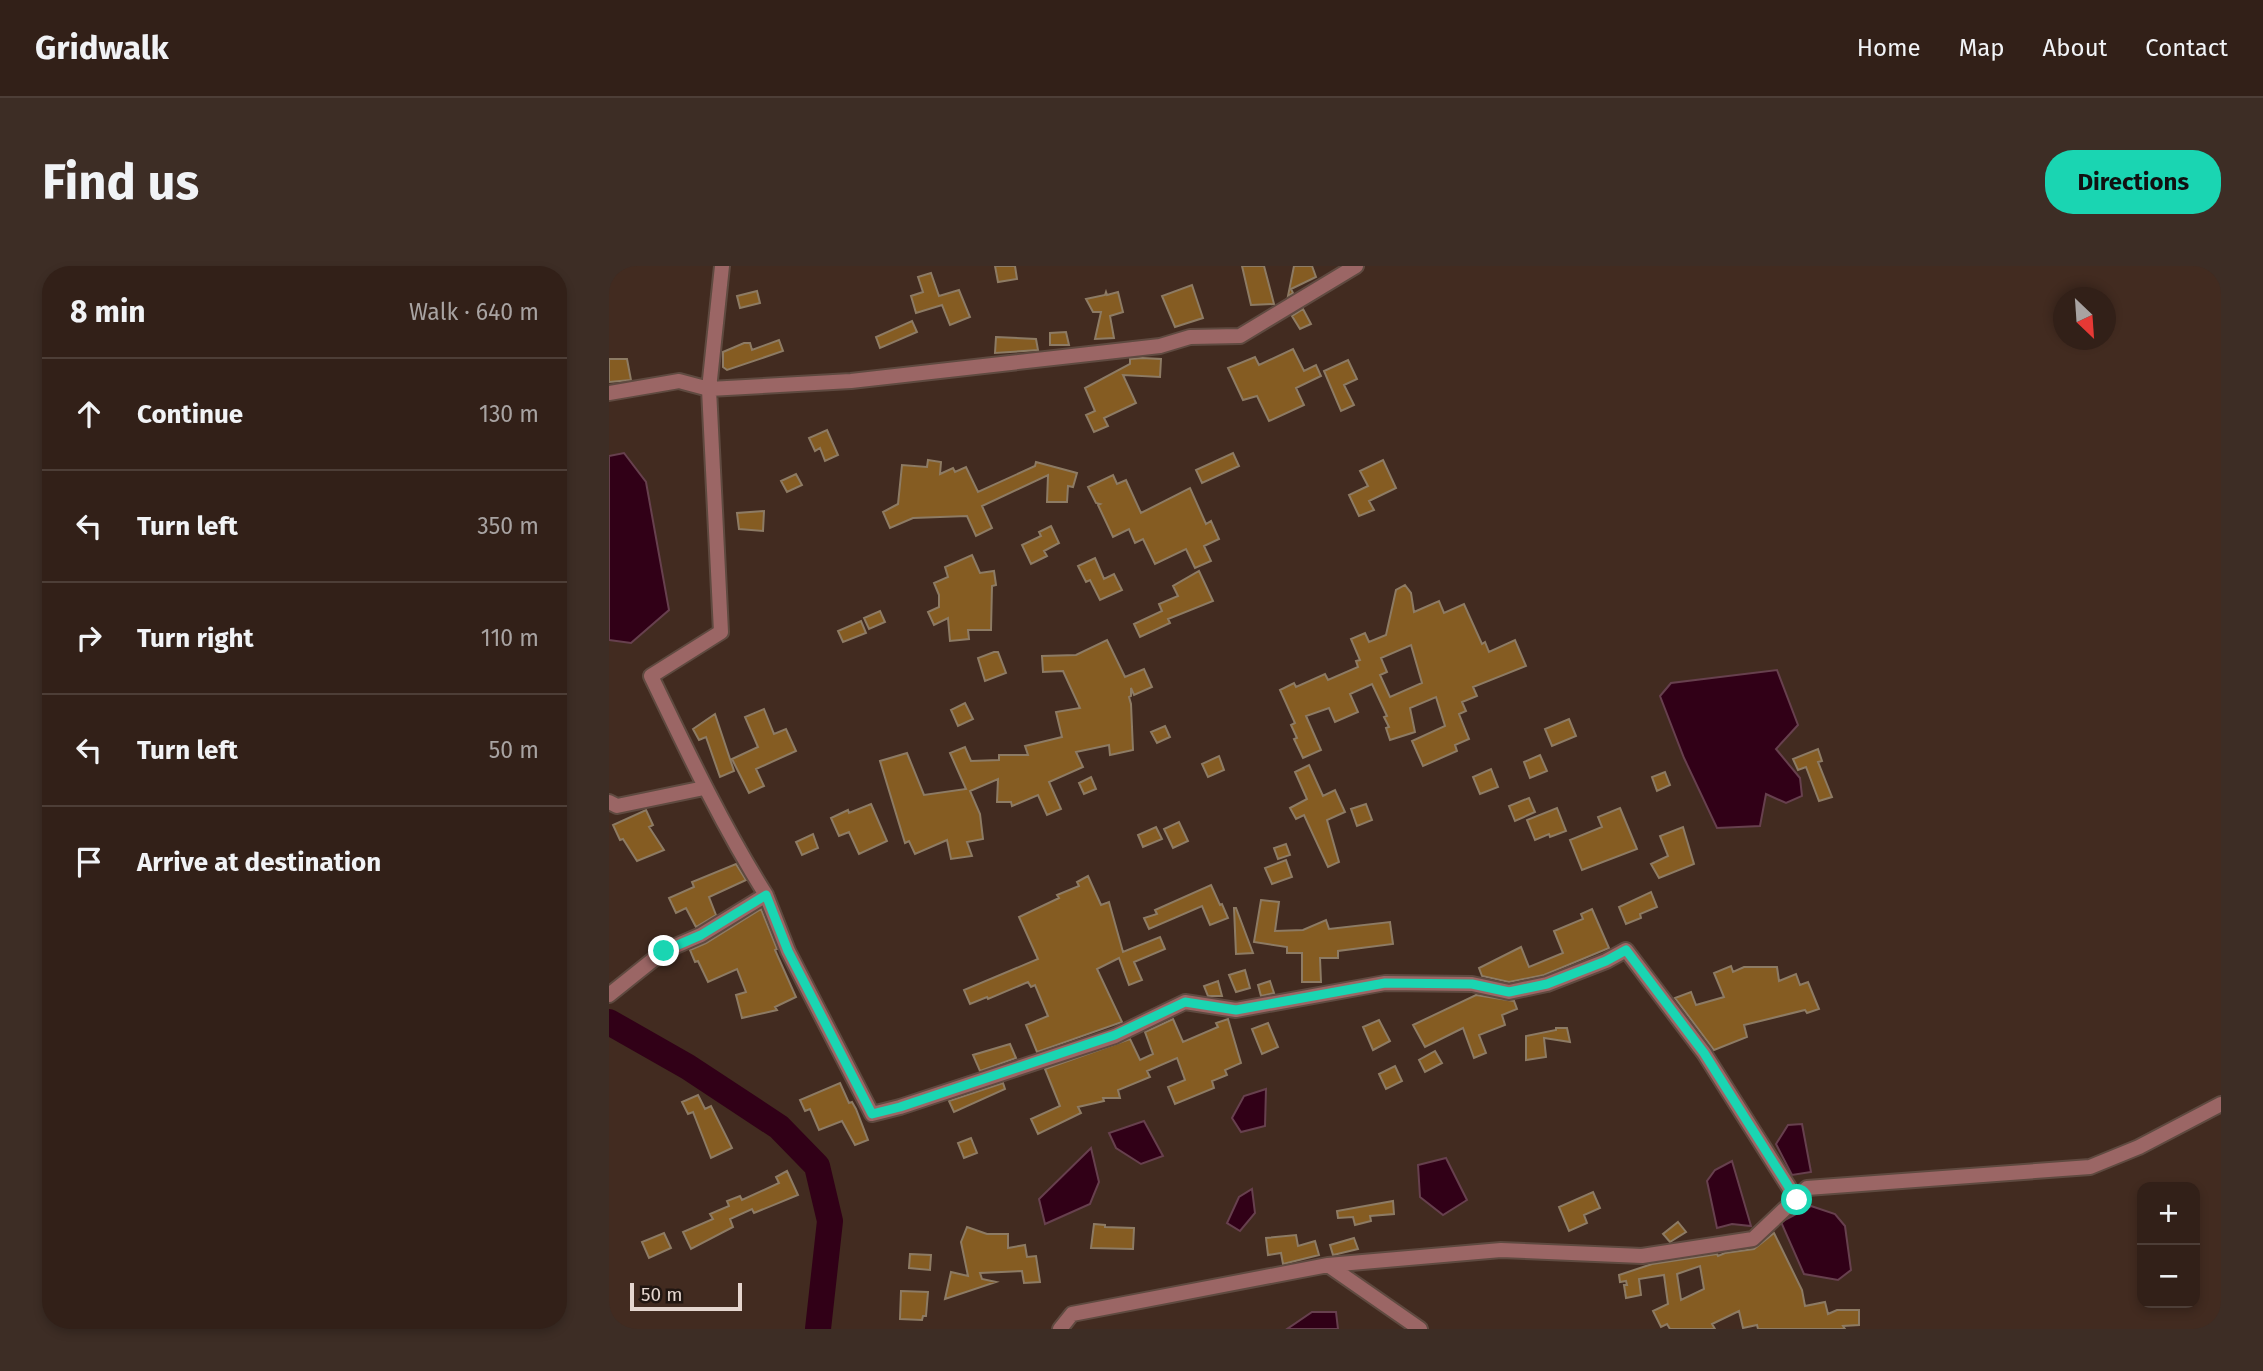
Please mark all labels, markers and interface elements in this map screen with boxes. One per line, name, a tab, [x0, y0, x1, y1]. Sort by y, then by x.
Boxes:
text: Gridwalk	[35, 28, 169, 68]
text: Home	[1857, 34, 1921, 62]
text: Map	[1959, 34, 2005, 62]
text: About	[2043, 34, 2107, 62]
text: Contact	[2145, 34, 2228, 62]
button: Directions	[2045, 150, 2221, 214]
text: Find us	[42, 153, 199, 212]
north arrow	[2053, 287, 2116, 350]
text: 8 min	[70, 294, 146, 330]
text: Walk · 640 m	[409, 298, 539, 326]
icon: ahead	[70, 395, 108, 433]
text: Continue	[137, 399, 243, 430]
text: 130 m	[479, 400, 539, 428]
icon: left	[70, 507, 108, 545]
text: Turn left	[137, 511, 238, 542]
text: 350 m	[477, 512, 539, 540]
icon: right	[70, 619, 108, 657]
text: Turn right	[137, 623, 254, 654]
text: 110 m	[481, 624, 539, 652]
icon: left	[70, 731, 108, 769]
text: Turn left	[137, 735, 238, 766]
text: 50 m	[489, 736, 539, 764]
icon: arrive	[70, 843, 108, 881]
text: Arrive at destination	[137, 847, 381, 878]
route end	[648, 935, 679, 966]
map controls	[2137, 1182, 2200, 1308]
button: +	[2137, 1182, 2200, 1245]
route start	[1781, 1184, 1812, 1215]
button: −	[2137, 1245, 2200, 1308]
scale bar	[630, 1280, 742, 1312]
text: 50 m	[641, 1283, 682, 1306]

